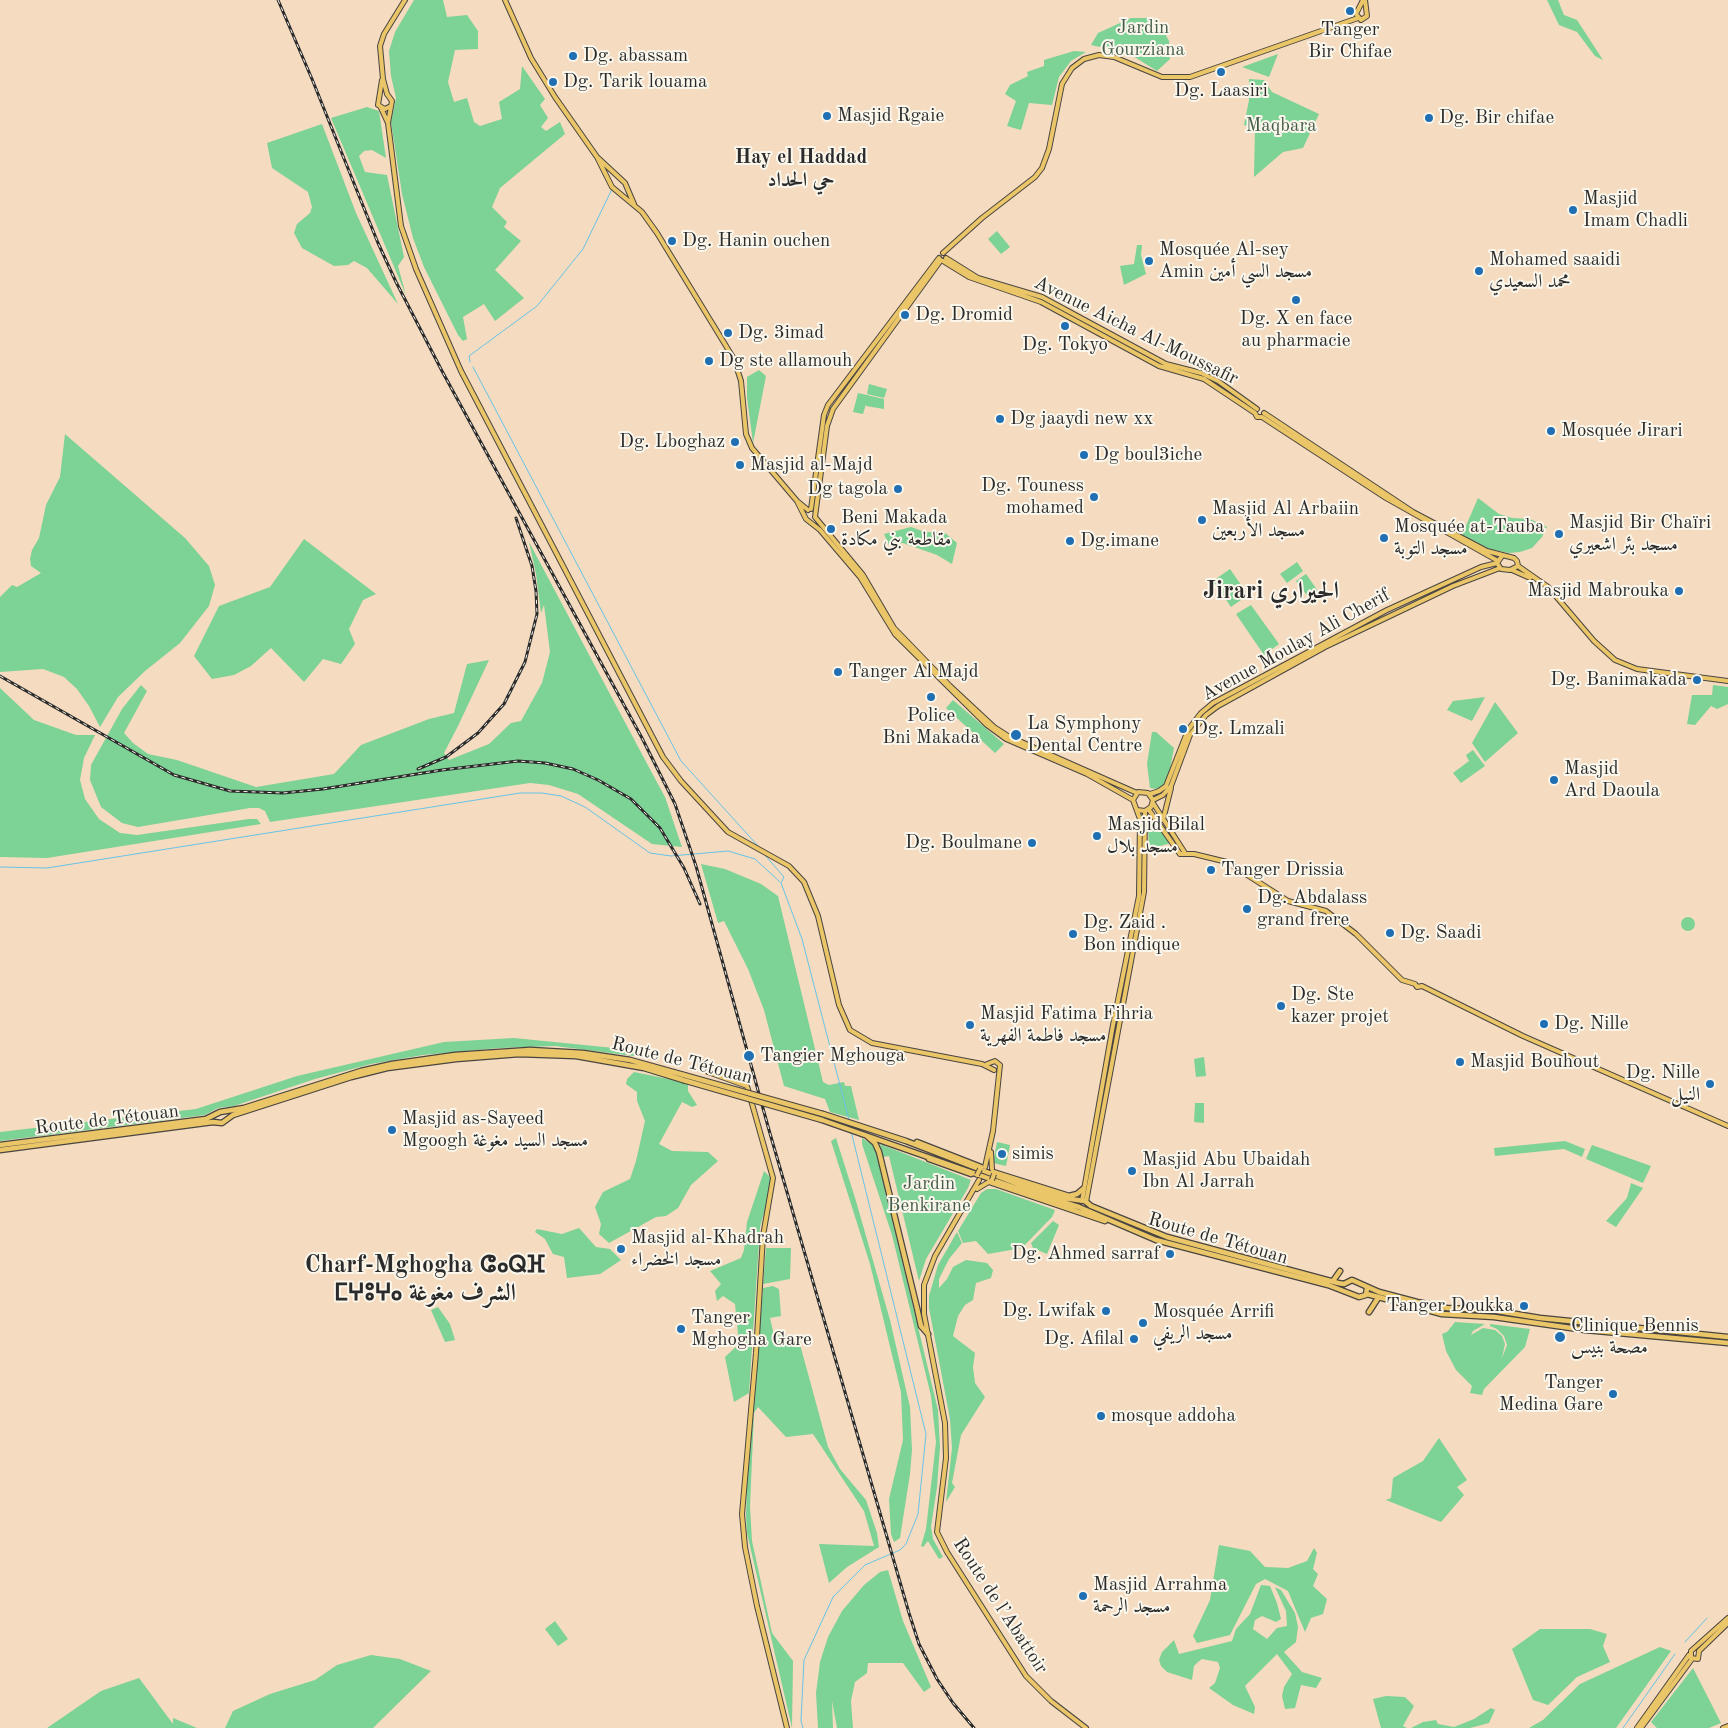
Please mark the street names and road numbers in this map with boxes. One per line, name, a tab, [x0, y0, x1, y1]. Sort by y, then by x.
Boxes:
street label: Avenue Aicha Al-Moussafir	[1030, 272, 1242, 390]
street label: Avenue Moulay Ali Cherif	[1198, 584, 1394, 706]
street label: Route de Tétouan	[609, 1032, 755, 1090]
street label: Route de Tétouan	[34, 1100, 180, 1140]
street label: Route de Tétouan	[1145, 1208, 1291, 1270]
street label: Route de l’Abattoir	[948, 1534, 1052, 1678]

